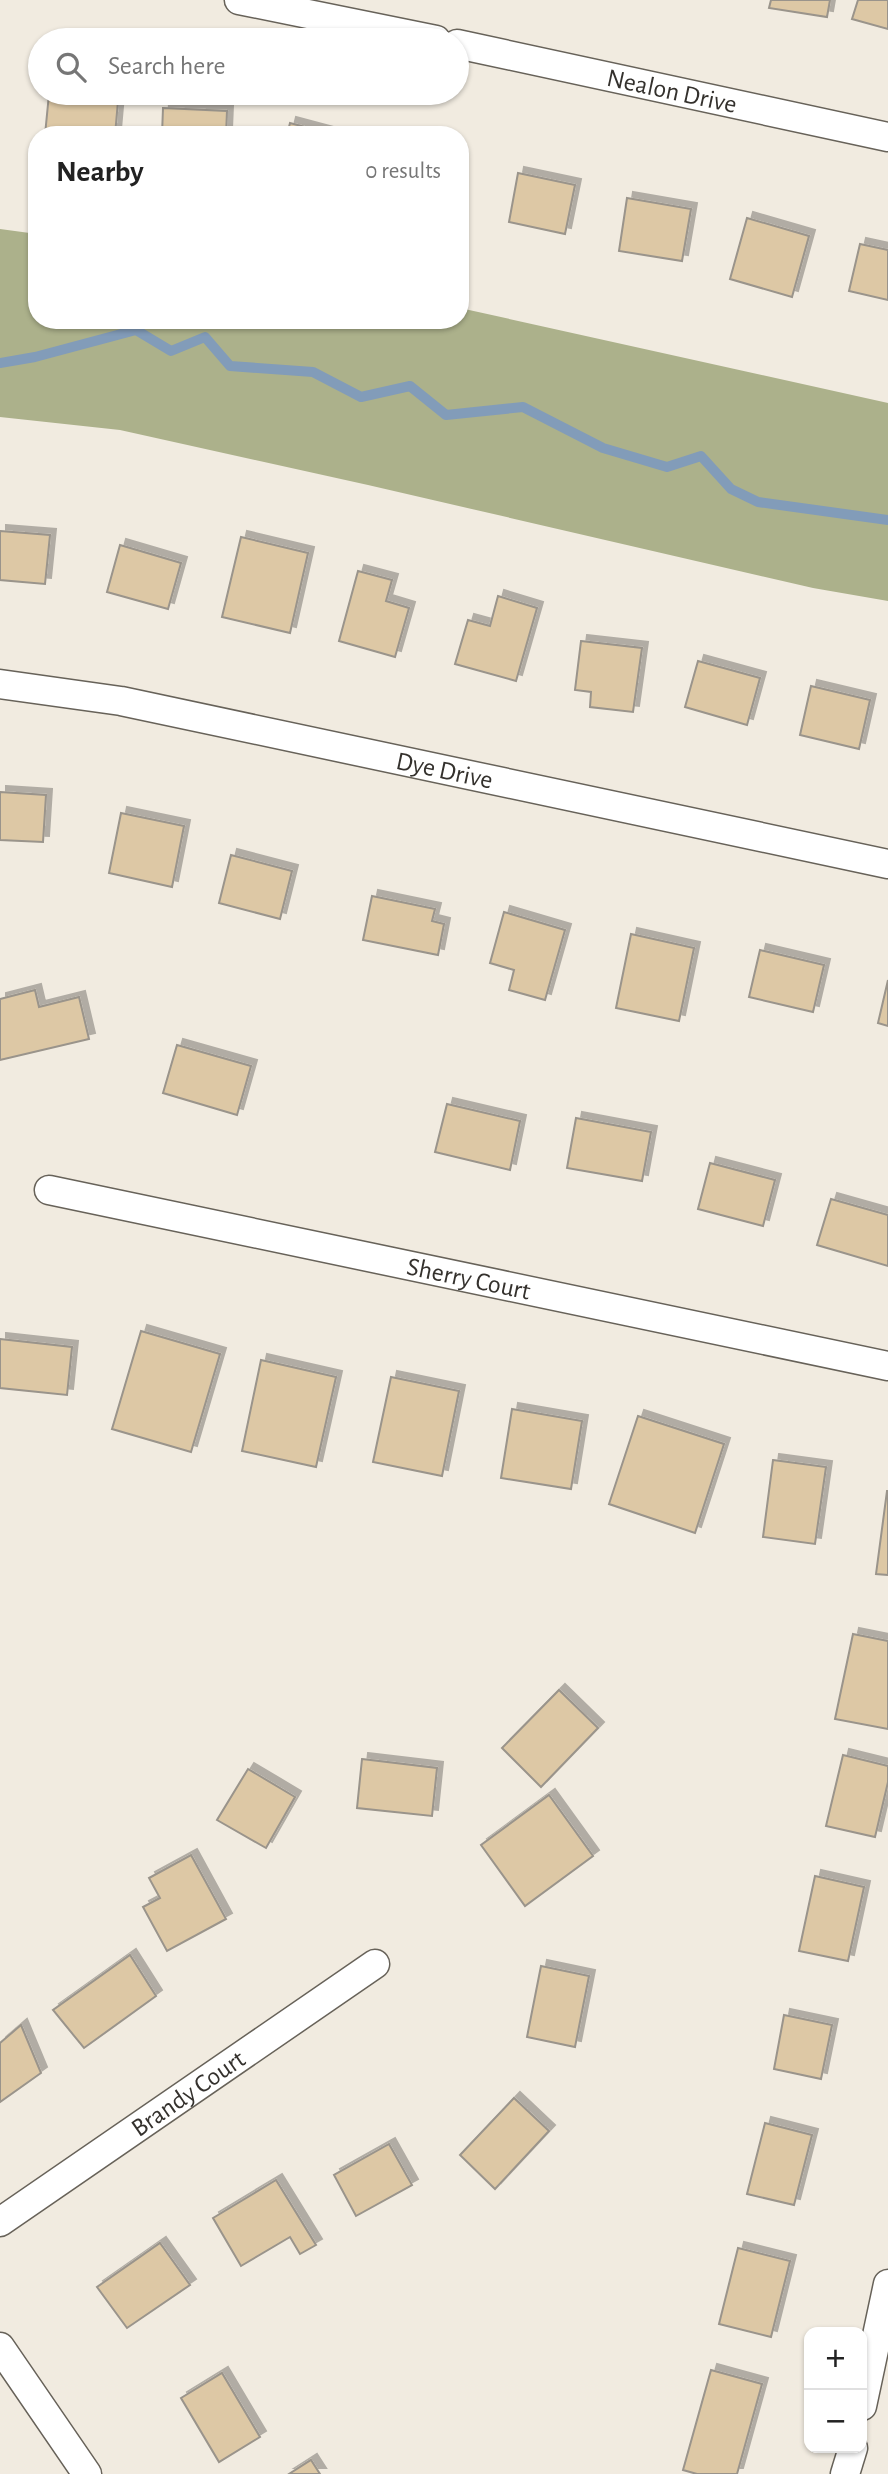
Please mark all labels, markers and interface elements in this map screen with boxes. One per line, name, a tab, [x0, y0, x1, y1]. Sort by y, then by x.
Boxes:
search box	[28, 28, 469, 105]
icon: search	[52, 48, 90, 86]
text: Search here	[108, 53, 226, 79]
street label: Nealon Drive	[605, 65, 739, 118]
text: Nearby	[56, 157, 144, 187]
text: 0 results	[365, 160, 441, 183]
street label: Dye Drive	[394, 748, 495, 794]
street label: Sherry Court	[405, 1253, 533, 1305]
street label: Brandy Court	[127, 2046, 250, 2142]
map controls	[804, 2327, 867, 2453]
button: +	[804, 2327, 867, 2390]
button: −	[804, 2390, 867, 2453]

